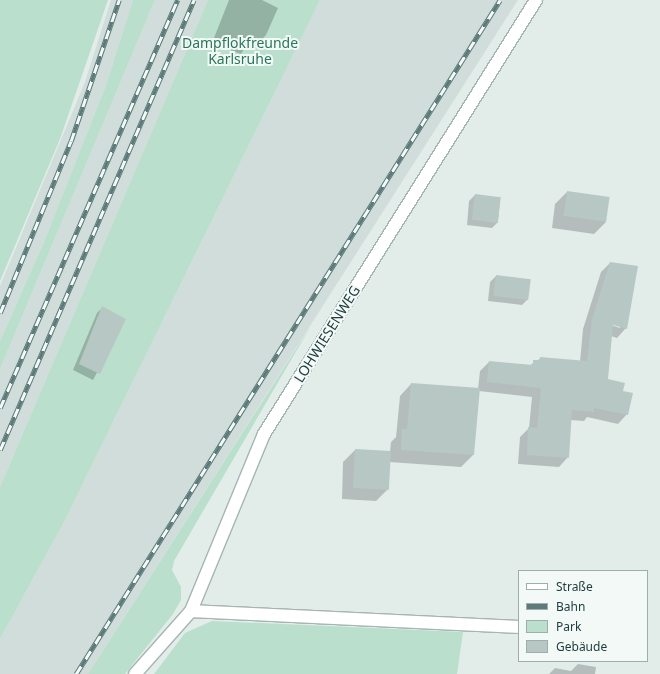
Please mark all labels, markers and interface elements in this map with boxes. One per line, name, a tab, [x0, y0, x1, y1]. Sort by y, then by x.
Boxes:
park label: Dampflokfreunde Karlsruhe	[182, 35, 298, 68]
street label: LOHWIESENWEG	[290, 282, 364, 386]
legend	[518, 570, 648, 662]
text: Straße	[556, 578, 593, 595]
text: Bahn	[556, 598, 585, 615]
text: Park	[556, 618, 581, 635]
text: Gebäude	[556, 638, 607, 655]

